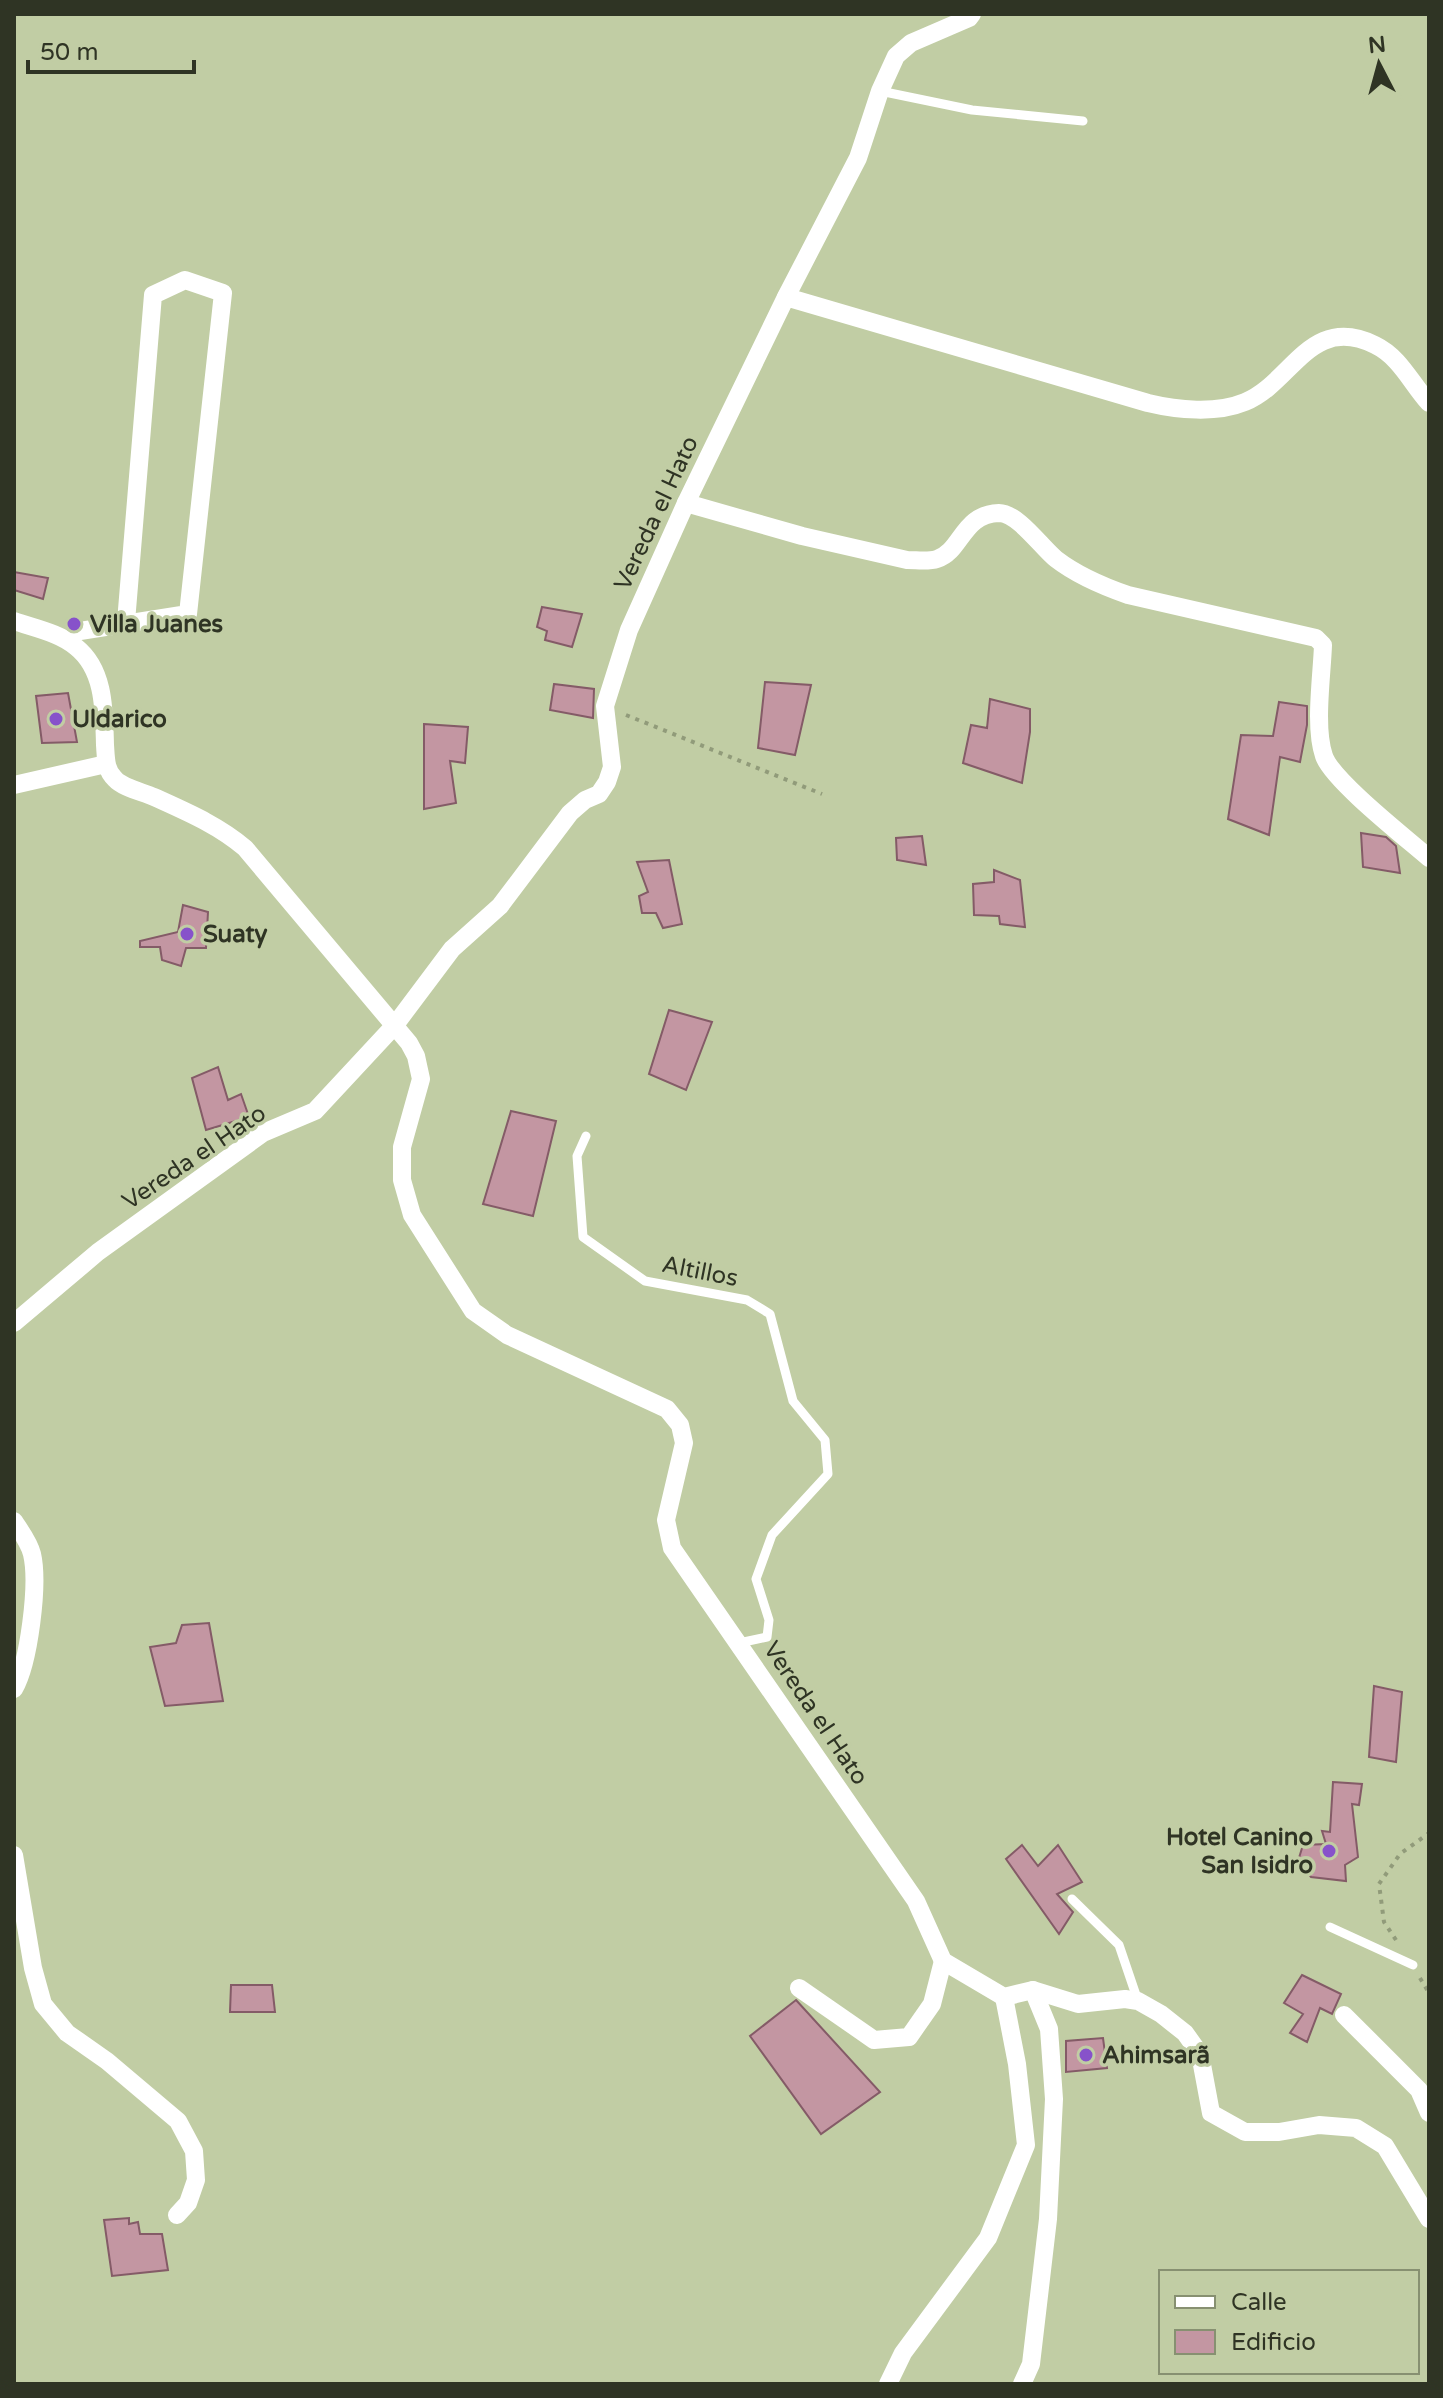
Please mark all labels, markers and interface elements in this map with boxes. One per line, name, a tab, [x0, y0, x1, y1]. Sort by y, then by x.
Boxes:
scale bar	[28, 24, 194, 74]
north arrow	[1339, 24, 1419, 104]
text: N	[1367, 31, 1387, 59]
text: 50 m	[40, 38, 98, 67]
street label: Vereda el Hato	[608, 431, 705, 595]
place label: Villa Juanes	[90, 610, 223, 639]
marker: Villa Juanes	[65, 615, 83, 633]
place label: Uldarico	[72, 705, 167, 734]
marker: Uldarico	[47, 710, 65, 728]
place label: Suaty	[203, 920, 267, 949]
marker: Suaty	[178, 925, 196, 943]
street label: Vereda el Hato	[117, 1099, 272, 1216]
street label: Altillos	[659, 1250, 740, 1293]
street label: Vereda el Hato	[757, 1636, 874, 1791]
place label: Hotel Canino San Isidro	[1166, 1823, 1313, 1880]
marker: Hotel Canino San Isidro	[1320, 1842, 1338, 1860]
place label: Ahimsarã	[1102, 2041, 1210, 2070]
marker: Ahimsarã	[1077, 2046, 1095, 2064]
legend	[1159, 2270, 1419, 2374]
text: Calle	[1231, 2288, 1287, 2317]
text: Edificio	[1231, 2328, 1316, 2357]

